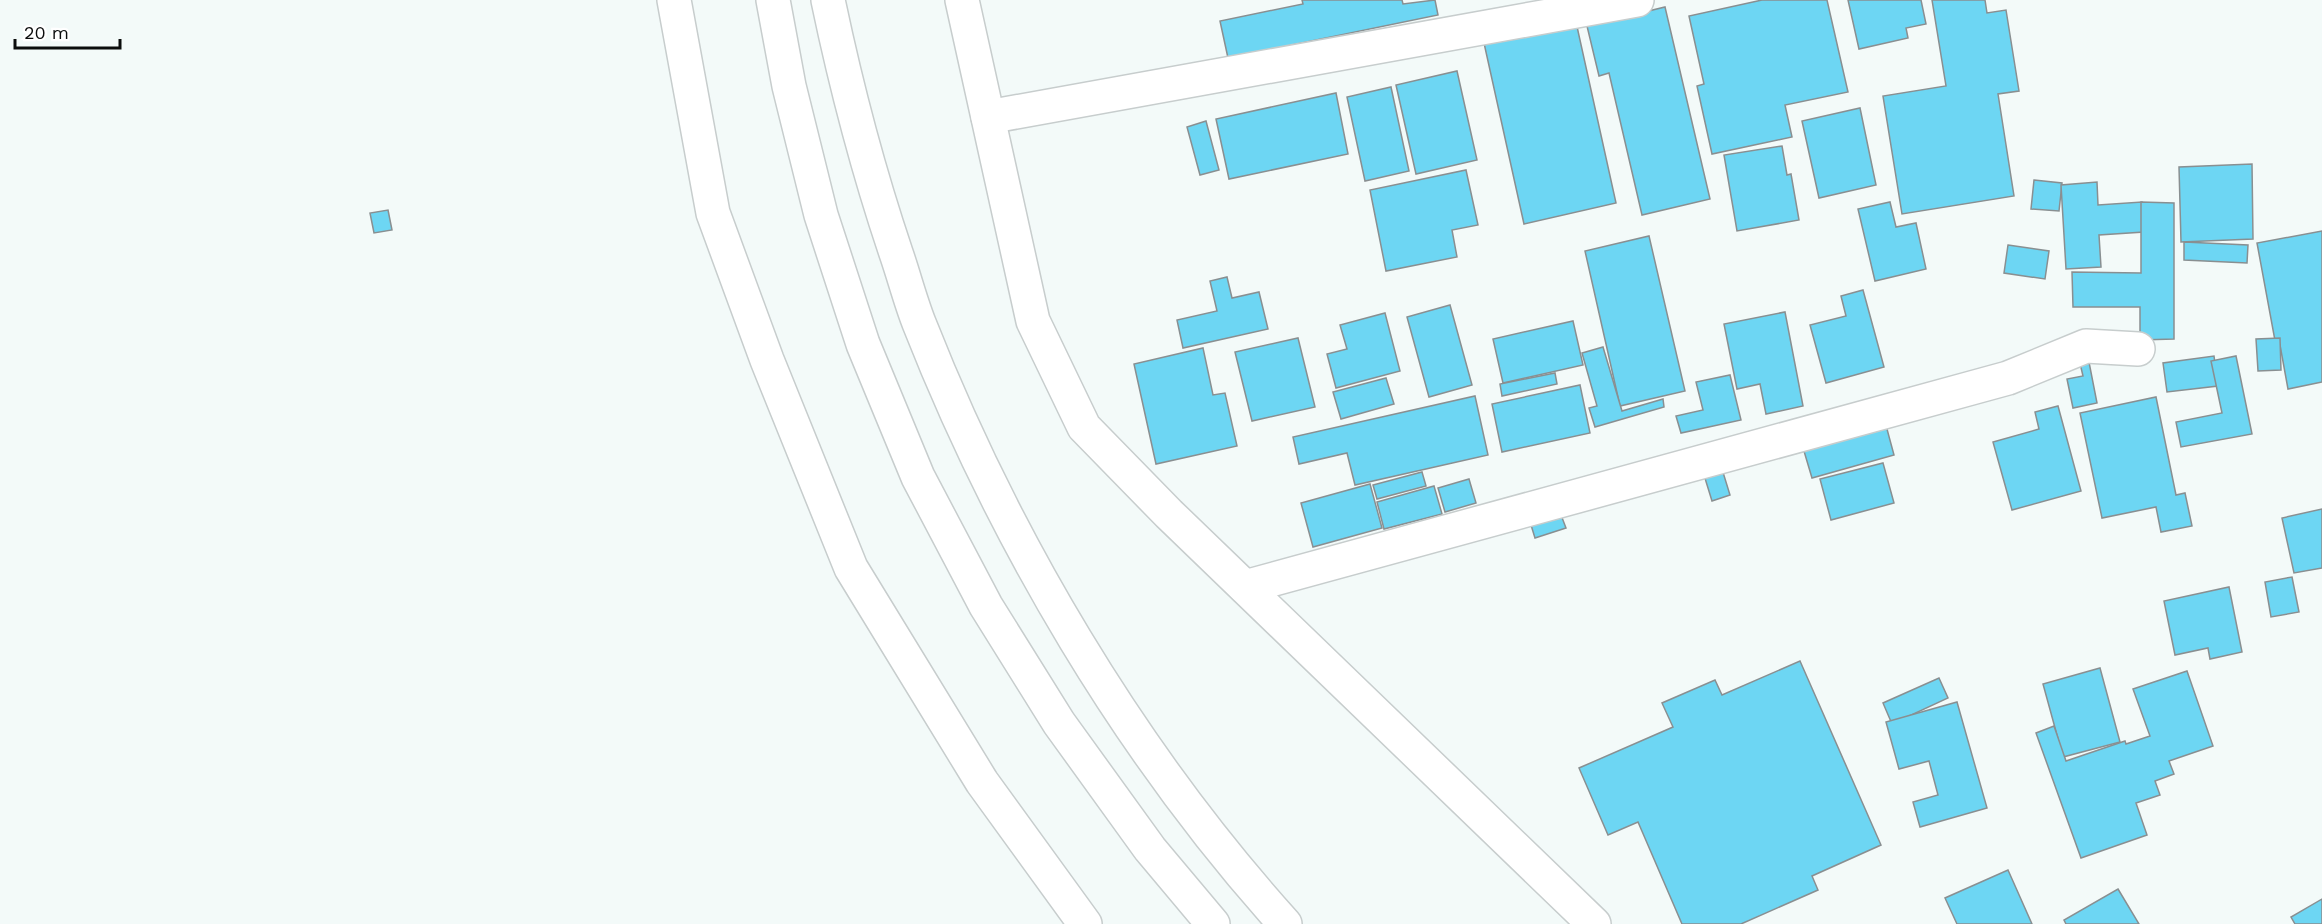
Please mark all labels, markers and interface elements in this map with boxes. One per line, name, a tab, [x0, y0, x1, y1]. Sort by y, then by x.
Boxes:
scale bar	[15, 12, 120, 50]
text: 20 m	[24, 22, 69, 43]

